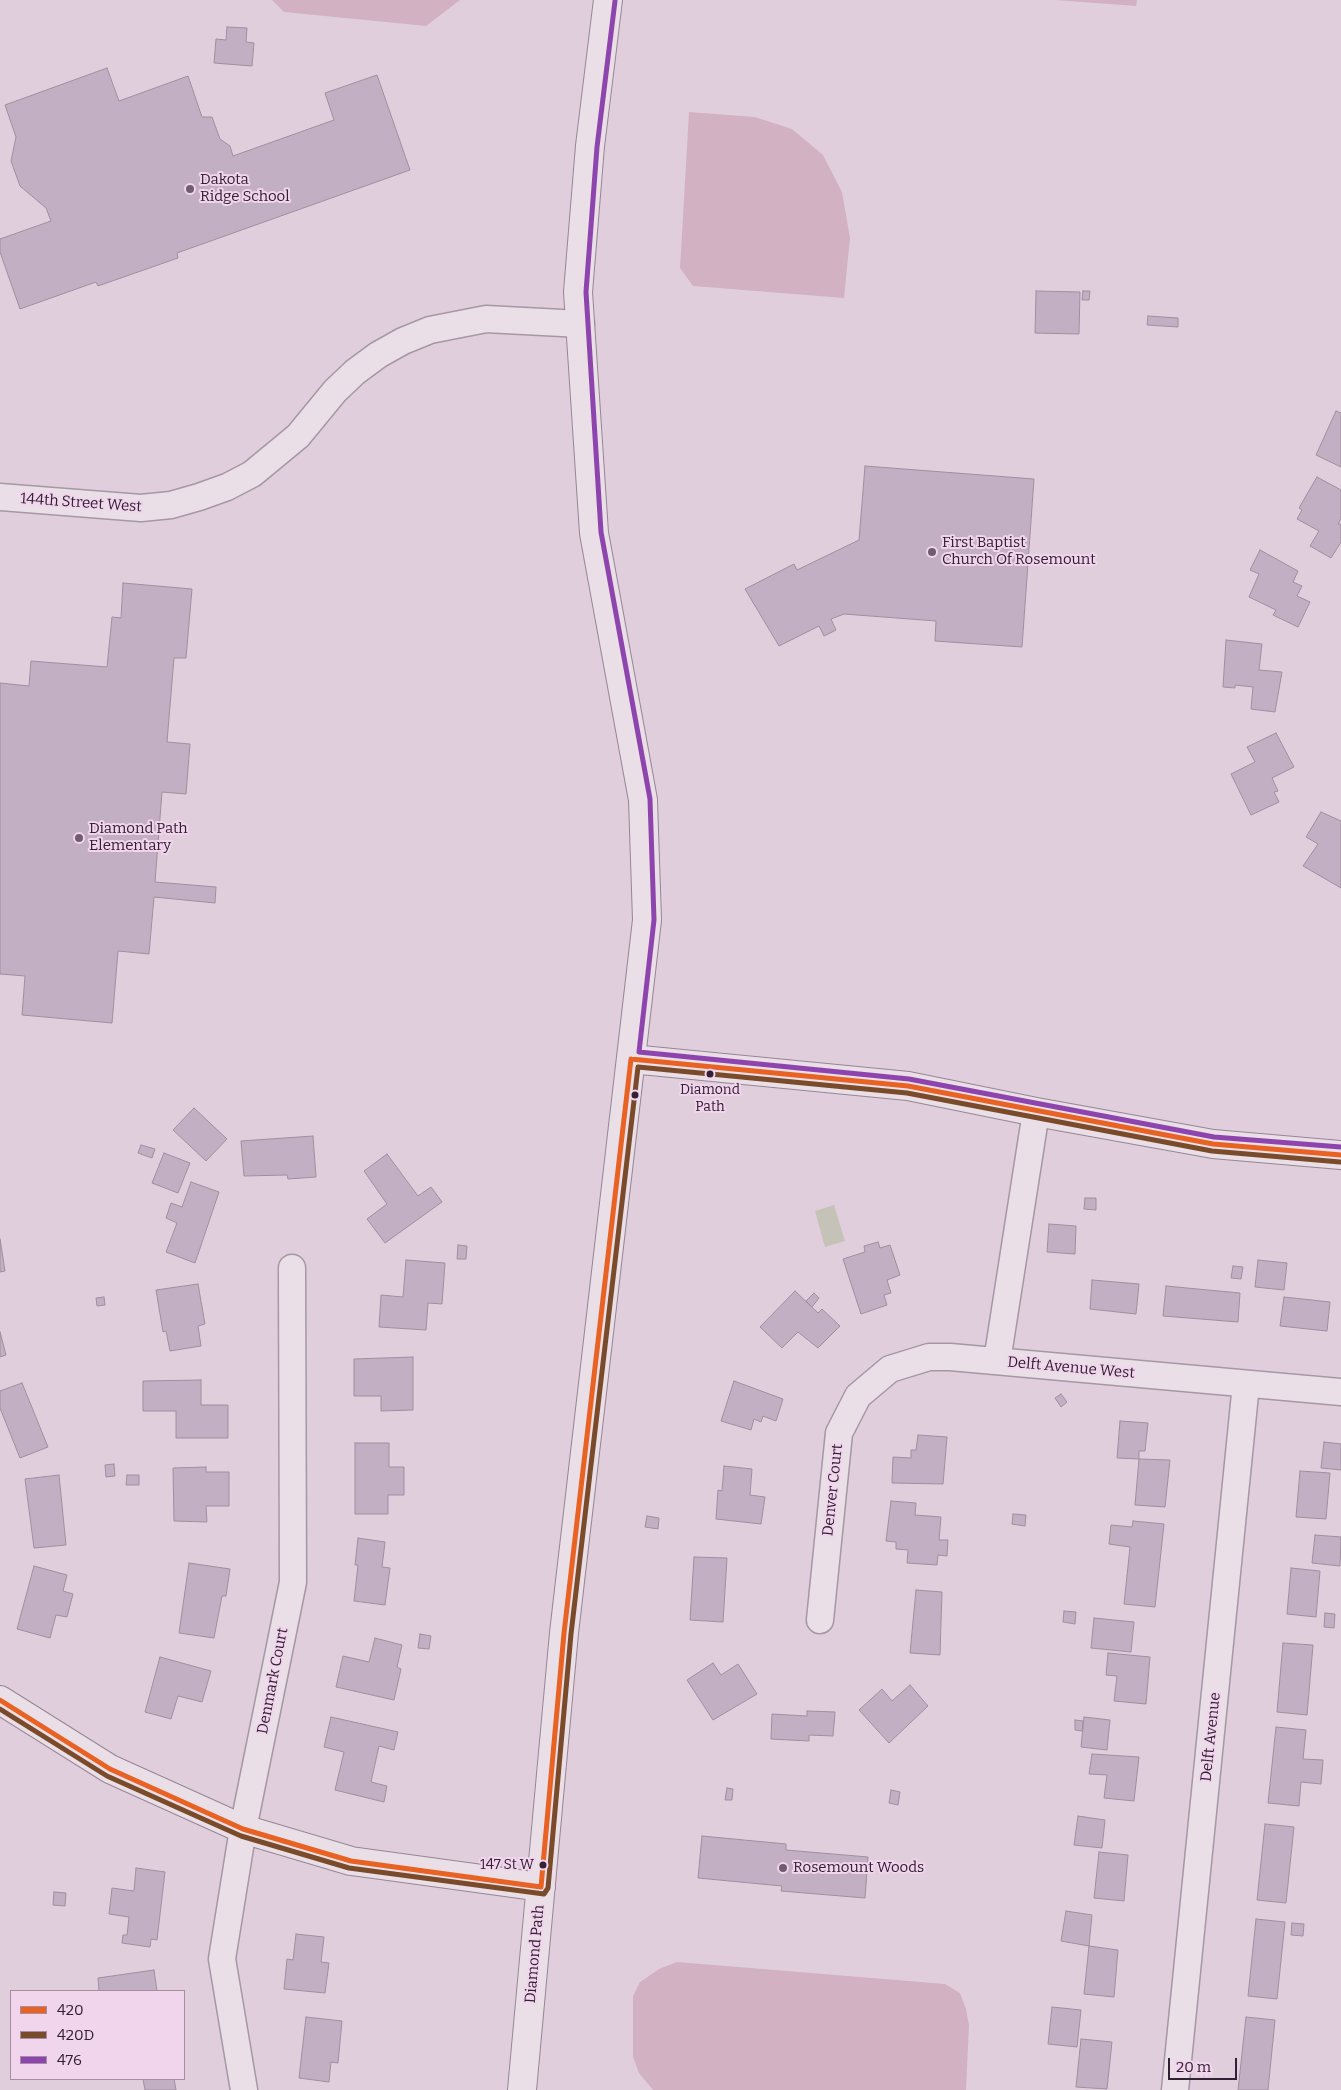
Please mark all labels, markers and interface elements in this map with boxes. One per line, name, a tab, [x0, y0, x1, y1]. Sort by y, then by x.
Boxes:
place label: Dakota Ridge School	[200, 171, 290, 206]
marker: Dakota Ridge School	[184, 183, 196, 195]
street label: 144th Street West	[20, 490, 142, 516]
place label: First Baptist Church Of Rosemount	[942, 534, 1096, 569]
marker: First Baptist Church Of Rosemount	[926, 546, 938, 558]
place label: Diamond Path Elementary	[89, 820, 188, 855]
marker: Diamond Path Elementary	[73, 832, 85, 844]
marker: Diamond Path	[705, 1069, 715, 1079]
place label: Diamond Path	[680, 1082, 740, 1114]
unlabelled marker	[630, 1090, 640, 1100]
street label: Delft Avenue West	[1007, 1353, 1135, 1383]
street label: Denver Court	[819, 1443, 847, 1537]
street label: Denmark Court	[254, 1626, 292, 1736]
street label: Delft Avenue	[1197, 1691, 1225, 1783]
place label: 147 St W	[480, 1857, 534, 1873]
place label: Rosemount Woods	[793, 1859, 924, 1877]
marker: 147 St W	[538, 1860, 548, 1870]
marker: Rosemount Woods	[777, 1862, 789, 1874]
street label: Diamond Path	[522, 1904, 548, 2004]
legend	[10, 1990, 185, 2080]
text: 420	[57, 2001, 84, 2019]
text: 420D	[57, 2026, 94, 2044]
scale bar	[1171, 2048, 1240, 2080]
text: 476	[57, 2051, 82, 2069]
text: 20 m	[1176, 2058, 1211, 2076]

